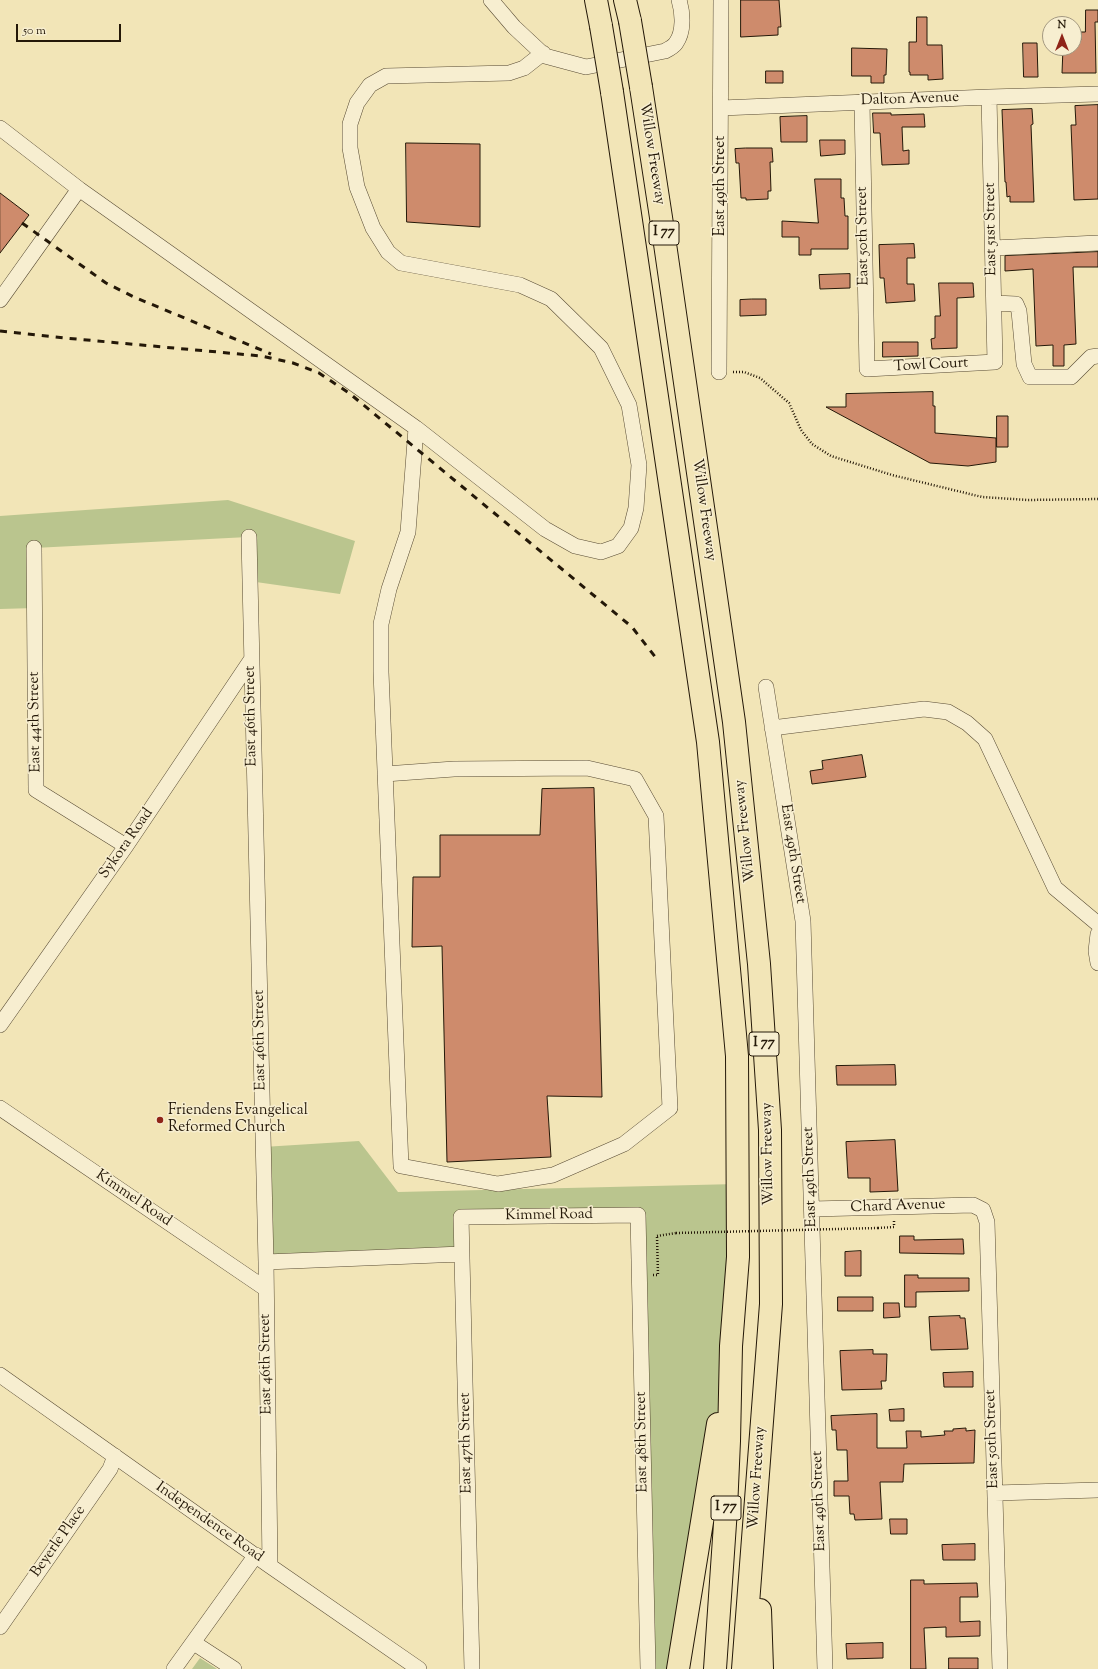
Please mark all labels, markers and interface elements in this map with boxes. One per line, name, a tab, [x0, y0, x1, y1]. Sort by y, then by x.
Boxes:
scale bar	[18, 16, 123, 42]
north arrow	[1042, 16, 1082, 56]
text: N	[1058, 17, 1066, 33]
text: 50 m	[23, 22, 46, 40]
street label: Dalton Avenue	[861, 89, 959, 111]
street label: Willow Freeway	[634, 102, 668, 206]
street label: East 49th Street	[712, 136, 730, 236]
street label: East 51st Street	[982, 182, 1002, 276]
street label: East 50th Street	[854, 186, 874, 286]
road number: I 77	[649, 221, 679, 245]
street label: Towl Court	[893, 355, 969, 377]
street label: Willow Freeway	[687, 458, 719, 562]
street label: East 46th Street	[242, 665, 262, 767]
street label: East 44th Street	[26, 671, 46, 773]
street label: Willow Freeway	[732, 779, 760, 883]
street label: East 49th Street	[775, 803, 809, 905]
street label: Sykora Road	[96, 805, 158, 883]
street label: East 46th Street	[251, 989, 271, 1091]
road number: I 77	[749, 1032, 779, 1056]
place label: Friendens Evangelical Reformed Church	[168, 1102, 308, 1137]
street label: Willow Freeway	[759, 1102, 779, 1206]
marker: Friendens Evangelical Reformed Church	[155, 1115, 165, 1125]
street label: East 49th Street	[800, 1126, 822, 1228]
street label: Kimmel Road	[92, 1167, 174, 1231]
street label: Chard Avenue	[850, 1196, 946, 1218]
street label: Kimmel Road	[505, 1206, 593, 1226]
street label: East 46th Street	[257, 1313, 277, 1415]
street label: East 50th Street	[982, 1389, 1004, 1489]
street label: East 48th Street	[633, 1391, 653, 1493]
street label: East 47th Street	[457, 1392, 477, 1494]
street label: Willow Freeway	[745, 1426, 771, 1530]
street label: East 49th Street	[809, 1450, 831, 1552]
street label: Independence Road	[152, 1479, 266, 1567]
road number: I 77	[711, 1496, 741, 1520]
street label: Beyerle Place	[28, 1503, 90, 1581]

